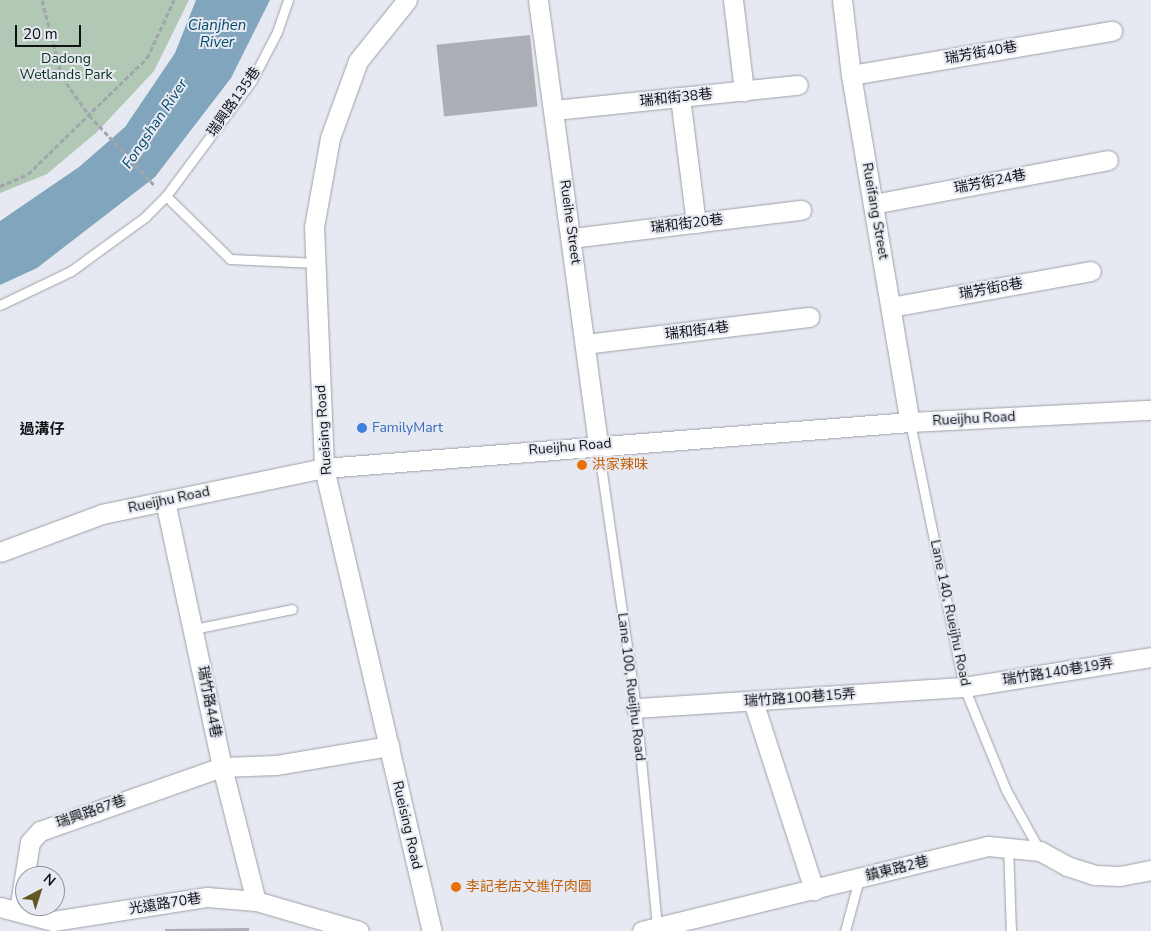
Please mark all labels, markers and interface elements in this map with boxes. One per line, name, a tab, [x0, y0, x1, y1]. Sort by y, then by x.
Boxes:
scale bar	[18, 15, 84, 47]
water label: Cianjhen River	[188, 16, 246, 51]
text: 20 m	[23, 24, 58, 44]
street label: 瑞芳街40巷	[944, 38, 1018, 68]
park label: Dadong Wetlands Park	[20, 51, 112, 84]
street label: 瑞興路135巷	[204, 64, 264, 140]
water label: Fongshan River	[118, 76, 192, 172]
street label: 瑞和街38巷	[639, 86, 713, 110]
street label: Rueifang Street	[858, 161, 892, 261]
street label: 瑞芳街24巷	[953, 167, 1027, 197]
street label: Rueihe Street	[556, 179, 584, 265]
street label: 瑞和街20巷	[650, 211, 724, 237]
street label: 瑞芳街8巷	[958, 275, 1024, 303]
street label: 瑞和街4巷	[664, 319, 730, 343]
street label: Rueising Road	[312, 384, 336, 476]
street label: Rueijhu Road	[932, 408, 1016, 430]
place label: FamilyMart	[372, 420, 443, 436]
district label: 過溝仔	[20, 421, 64, 439]
marker: FamilyMart	[356, 422, 368, 434]
street label: Rueijhu Road	[528, 435, 612, 459]
place label: 洪家辣味	[592, 457, 648, 473]
marker: 洪家辣味	[576, 459, 588, 471]
street label: Rueijhu Road	[127, 483, 211, 517]
street label: Lane 140, Rueijhu Road	[926, 538, 974, 688]
street label: Lane 100, Rueijhu Road	[614, 612, 648, 762]
street label: 瑞竹路140巷19弄	[1001, 655, 1115, 689]
street label: 瑞竹路44巷	[194, 665, 224, 739]
street label: 瑞竹路100巷15弄	[744, 686, 856, 710]
street label: Rueising Road	[389, 779, 425, 871]
street label: 瑞興路87巷	[54, 792, 128, 832]
street label: 鎮東路2巷	[864, 853, 930, 885]
north arrow	[15, 866, 65, 916]
text: N	[39, 869, 59, 891]
place label: 李記老店文進仔肉圓	[466, 879, 592, 895]
marker: 李記老店文進仔肉圓	[450, 881, 462, 893]
street label: 光遠路70巷	[128, 890, 202, 918]

